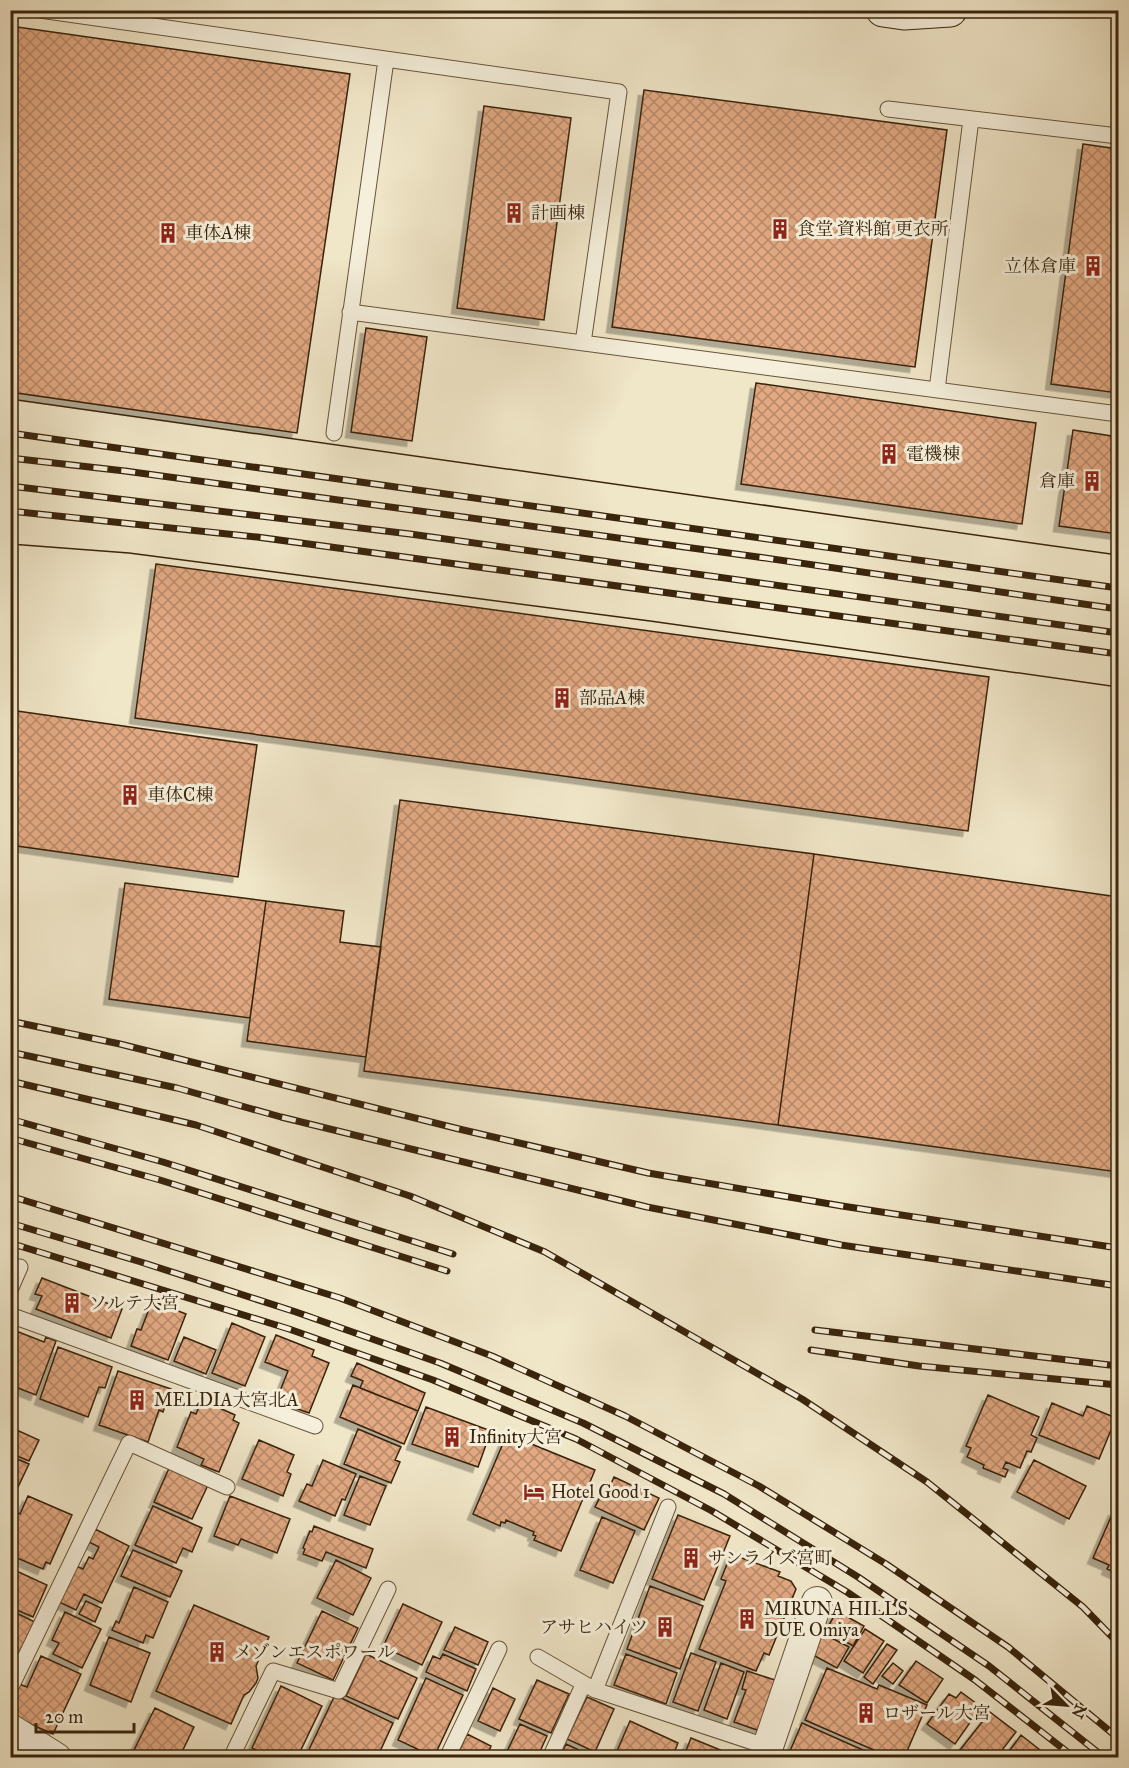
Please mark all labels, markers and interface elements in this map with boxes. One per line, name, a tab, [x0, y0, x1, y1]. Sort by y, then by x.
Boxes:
building icon: 計画棟	[502, 201, 526, 225]
place label: 計画棟	[531, 202, 585, 224]
building icon: 食堂 資料館 更衣所	[768, 217, 792, 241]
place label: 食堂 資料館 更衣所	[797, 218, 949, 240]
building icon: 車体A棟	[156, 221, 180, 245]
place label: 車体A棟	[185, 222, 251, 244]
building icon: 立体倉庫	[1081, 254, 1105, 278]
place label: 立体倉庫	[1004, 255, 1076, 277]
building icon: 電機棟	[877, 442, 901, 466]
place label: 電機棟	[906, 443, 960, 465]
building icon: 倉庫	[1080, 469, 1104, 493]
place label: 倉庫	[1039, 470, 1075, 492]
building icon: 部品A棟	[550, 686, 574, 710]
place label: 部品A棟	[579, 687, 645, 709]
building icon: 車体C棟	[118, 783, 142, 807]
place label: 車体C棟	[147, 784, 213, 806]
building icon: ソルテ大宮	[60, 1291, 84, 1315]
place label: ソルテ大宮	[89, 1292, 179, 1314]
building icon: MELDIA大宮北A	[125, 1388, 149, 1412]
place label: MELDIA大宮北A	[154, 1389, 299, 1411]
building icon: Infinity大宮	[440, 1425, 464, 1449]
place label: Infinity大宮	[469, 1426, 562, 1448]
hotel icon: Hotel Good 1	[522, 1480, 546, 1504]
place label: Hotel Good 1	[551, 1481, 650, 1503]
building icon: サンライズ宮町	[679, 1546, 703, 1570]
place label: サンライズ宮町	[708, 1547, 832, 1569]
place label: MIRUNA HILLS DUE Omiya	[764, 1598, 908, 1641]
building icon: MIRUNA HILLS DUE Omiya	[735, 1607, 759, 1631]
building icon: アサヒハイツ	[653, 1615, 677, 1639]
place label: アサヒハイツ	[540, 1616, 648, 1638]
building icon: メゾンエスポワール	[205, 1640, 229, 1664]
place label: メゾンエスポワール	[234, 1641, 395, 1663]
north arrow	[1036, 1675, 1096, 1735]
scale bar	[36, 1696, 134, 1734]
building icon: ロザール大宮	[854, 1701, 878, 1725]
text: N	[1067, 1701, 1091, 1722]
place label: ロザール大宮	[883, 1702, 991, 1724]
text: 20 m	[45, 1706, 83, 1728]

